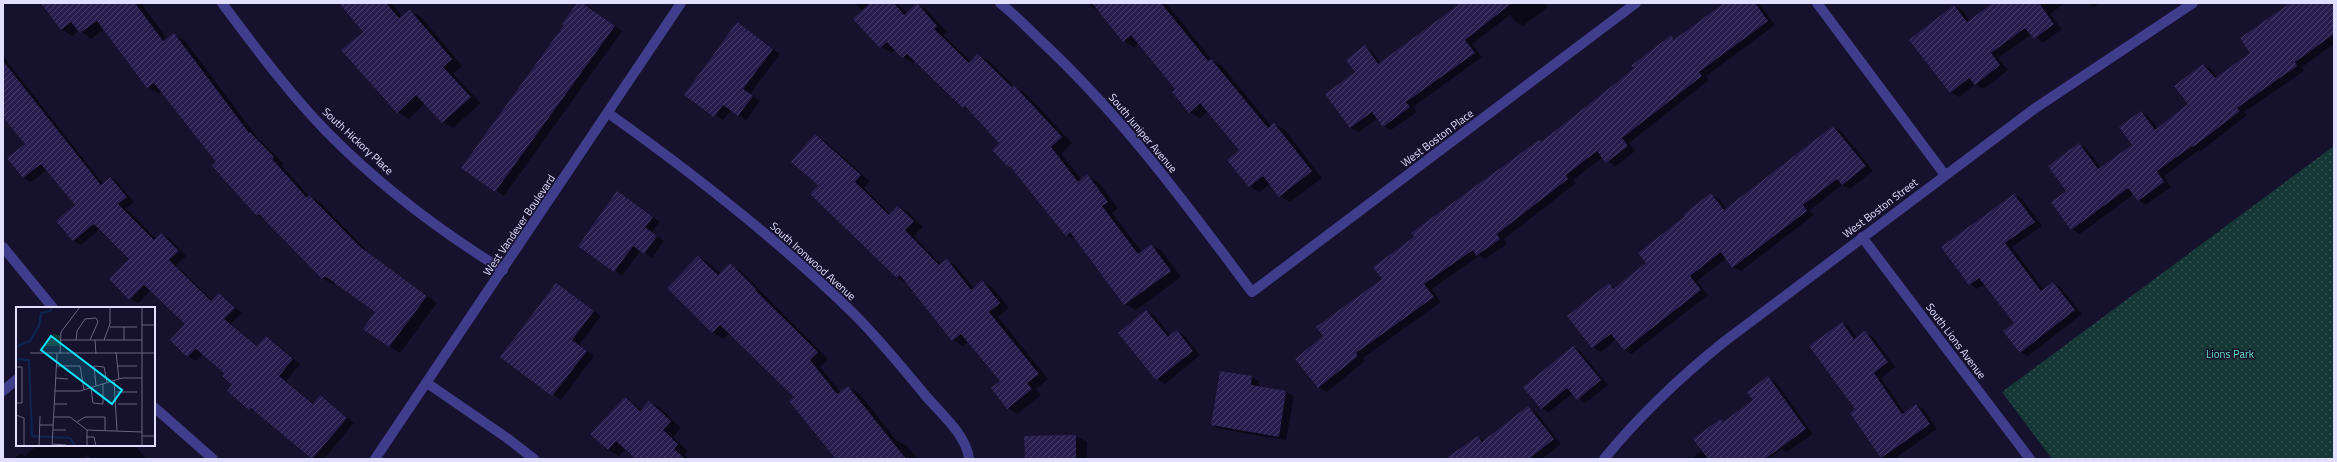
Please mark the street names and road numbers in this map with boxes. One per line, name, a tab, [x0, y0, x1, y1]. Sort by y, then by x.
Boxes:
street label: South Juniper Avenue	[1105, 90, 1181, 176]
street label: South Hickory Place	[319, 104, 397, 178]
street label: West Boston Place	[1397, 105, 1477, 171]
street label: West Vandever Boulevard	[479, 171, 559, 279]
street label: West Boston Street	[1839, 174, 1921, 242]
street label: South Ironwood Avenue	[767, 218, 860, 304]
street label: South Lions Avenue	[1922, 300, 1990, 383]

